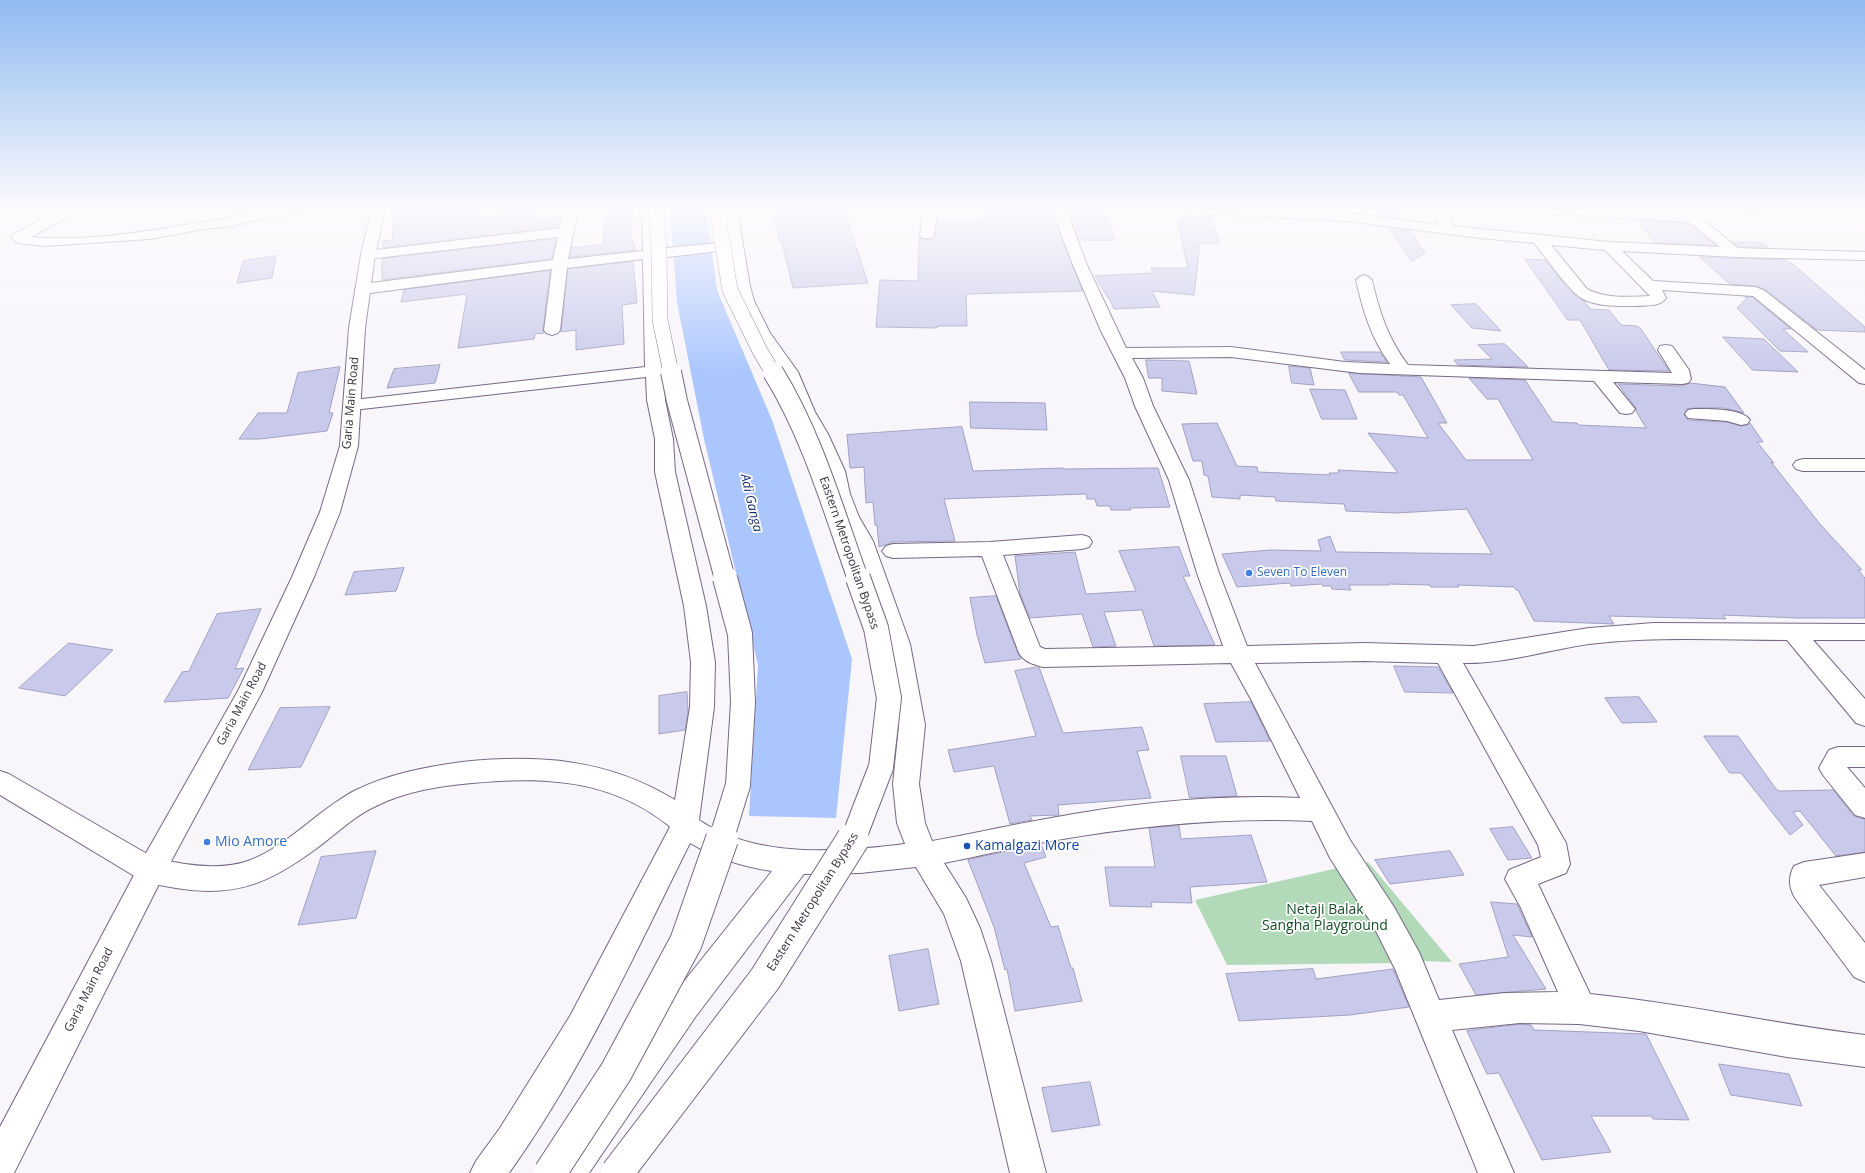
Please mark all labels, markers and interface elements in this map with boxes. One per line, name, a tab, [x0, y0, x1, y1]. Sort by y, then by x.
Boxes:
street label: Garia Main Road	[340, 356, 362, 450]
water label: Adi Ganga	[737, 472, 765, 534]
street label: Eastern Metropolitan Bypass	[816, 475, 882, 631]
place label: Seven To Eleven	[1257, 566, 1347, 580]
marker: Seven To Eleven	[1244, 568, 1254, 578]
street label: Garia Main Road	[214, 660, 270, 748]
street label: Eastern Metropolitan Bypass	[764, 830, 862, 974]
place label: Mio Amore	[215, 834, 287, 850]
marker: Mio Amore	[202, 837, 212, 847]
place label: Kamalgazi More	[975, 838, 1079, 854]
marker: Kamalgazi More	[962, 841, 972, 851]
park label: Netaji Balak Sangha Playground	[1262, 902, 1388, 934]
street label: Garia Main Road	[62, 945, 116, 1035]

